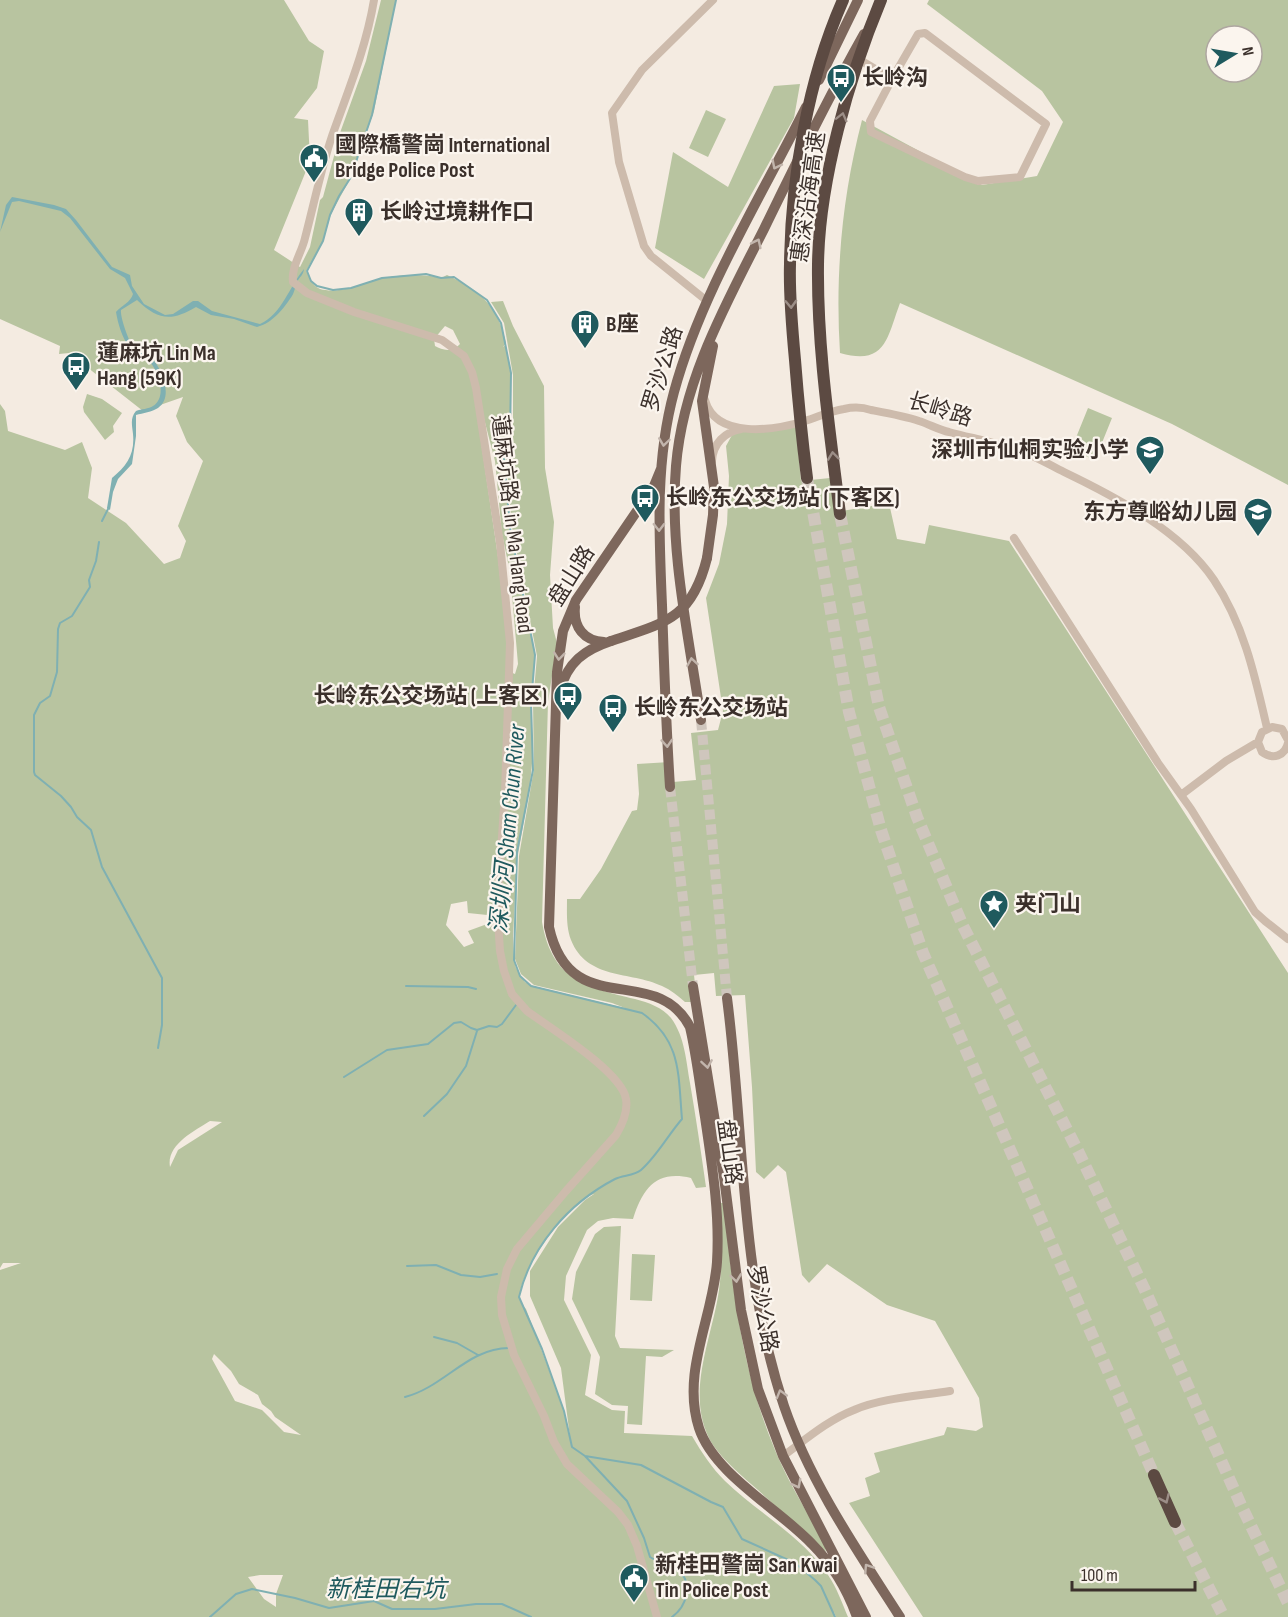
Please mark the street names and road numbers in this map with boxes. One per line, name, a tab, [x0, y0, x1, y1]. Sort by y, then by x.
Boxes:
street label: 惠深沿海高速	[786, 130, 832, 264]
street label: 罗沙公路	[637, 323, 689, 415]
street label: 长岭路	[904, 387, 976, 433]
street label: 蓮麻坑路 Lin Ma Hang Road	[485, 413, 539, 635]
street label: 盘山路	[543, 541, 601, 611]
street label: 盘山路	[711, 1117, 747, 1187]
street label: 罗沙公路	[741, 1263, 783, 1355]

